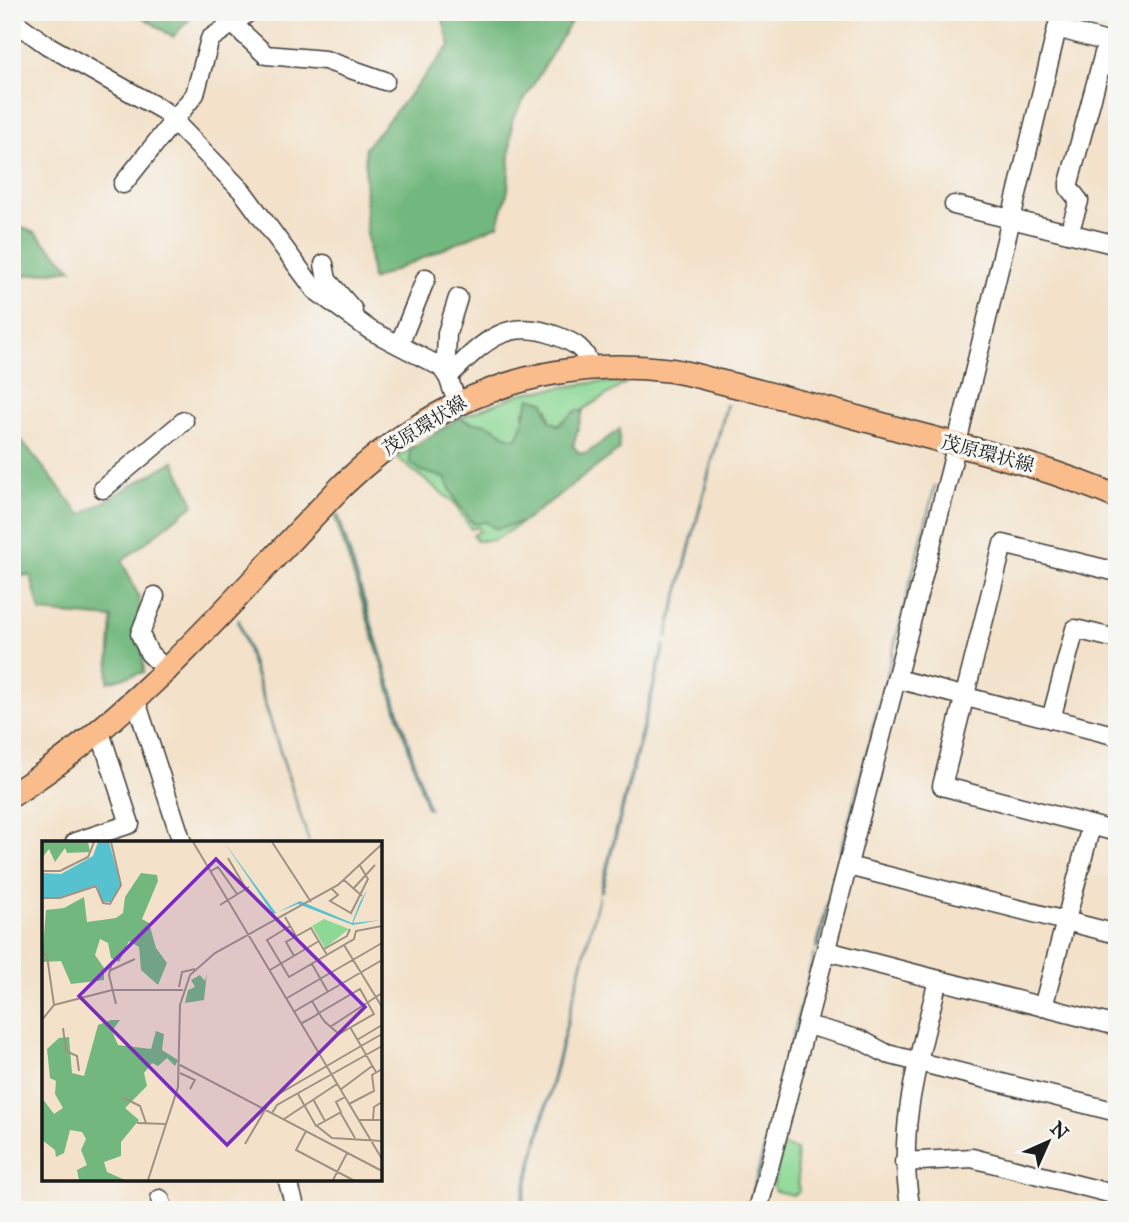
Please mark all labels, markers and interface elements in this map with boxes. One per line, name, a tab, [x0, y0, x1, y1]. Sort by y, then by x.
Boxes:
street label: 茂原環状線	[378, 390, 471, 460]
street label: 茂原環状線	[939, 430, 1037, 477]
inset map	[42, 841, 382, 1180]
north arrow	[1014, 1106, 1084, 1176]
text: N	[1046, 1116, 1074, 1144]

